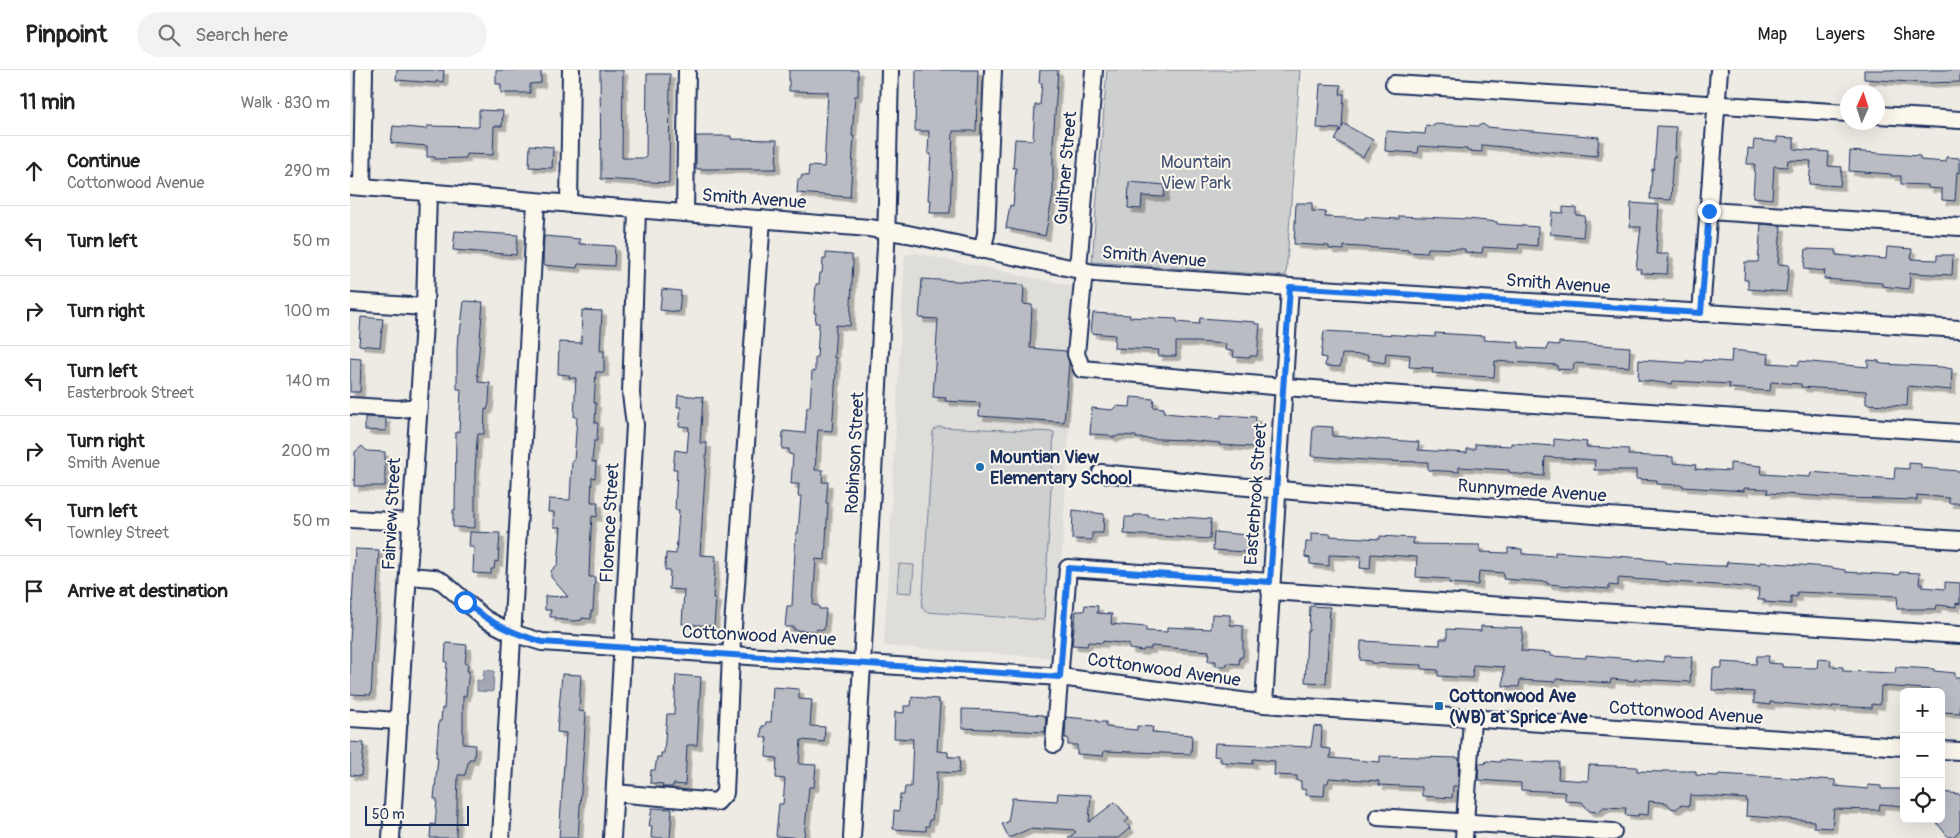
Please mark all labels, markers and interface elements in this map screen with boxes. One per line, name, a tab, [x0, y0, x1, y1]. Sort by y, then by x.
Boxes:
search box	[137, 12, 487, 57]
text: Pinpoint	[25, 20, 107, 49]
icon: search	[155, 21, 183, 49]
text: Search here	[195, 23, 288, 47]
text: Map	[1758, 23, 1787, 46]
text: Layers	[1815, 23, 1865, 46]
text: Share	[1893, 23, 1935, 46]
north arrow	[1840, 85, 1885, 130]
text: 11 min	[20, 89, 75, 116]
text: Walk · 830 m	[241, 93, 330, 113]
street label: Guiltner Street	[1050, 110, 1082, 226]
text: Continue	[67, 149, 140, 173]
park label: Mountain View Park	[1161, 151, 1232, 195]
icon: ahead	[20, 157, 48, 185]
text: 290 m	[284, 161, 330, 181]
text: Cottonwood Avenue	[67, 173, 204, 193]
street label: Smith Avenue	[701, 184, 807, 214]
route end	[1698, 200, 1721, 223]
icon: left	[20, 227, 48, 255]
text: Turn left	[67, 229, 137, 253]
text: 50 m	[293, 231, 330, 251]
street label: Smith Avenue	[1101, 241, 1207, 273]
street label: Smith Avenue	[1505, 269, 1611, 299]
icon: right	[20, 297, 48, 325]
text: Turn right	[67, 299, 145, 323]
text: 100 m	[284, 301, 330, 321]
text: Turn left	[67, 359, 137, 383]
icon: left	[20, 367, 48, 395]
text: 140 m	[286, 371, 330, 391]
text: Easterbrook Street	[67, 383, 194, 403]
street label: Robinson Street	[840, 391, 870, 515]
street label: Easterbrook Street	[1240, 421, 1273, 566]
text: Turn right	[67, 429, 145, 453]
icon: right	[20, 437, 48, 465]
text: 200 m	[282, 441, 330, 461]
place label: Mountian View Elementary School	[990, 446, 1132, 490]
text: Smith Avenue	[67, 453, 160, 473]
street label: Fairview Street	[378, 456, 406, 571]
marker: Mountian View Elementary School	[974, 461, 986, 473]
street label: Florence Street	[595, 462, 625, 584]
street label: Runnymede Avenue	[1457, 474, 1607, 508]
text: Turn left	[67, 499, 137, 523]
icon: left	[20, 507, 48, 535]
text: 50 m	[293, 511, 330, 531]
text: Townley Street	[67, 523, 169, 543]
icon: arrive	[20, 577, 48, 605]
text: Arrive at destination	[67, 579, 228, 603]
route start	[454, 591, 477, 614]
street label: Cottonwood Avenue	[681, 620, 837, 652]
street label: Cottonwood Avenue	[1086, 648, 1242, 692]
place label: Cottonwood Ave (WB) at Sprice Ave	[1449, 685, 1589, 729]
map controls	[1900, 688, 1945, 823]
button: +	[1900, 688, 1945, 733]
street label: Cottonwood Avenue	[1608, 696, 1764, 730]
marker: Cottonwood Ave (WB) at Sprice Ave	[1433, 700, 1445, 712]
button: −	[1900, 733, 1945, 778]
button: locate	[1900, 778, 1945, 823]
scale bar	[365, 803, 469, 826]
text: 50 m	[372, 806, 405, 823]

